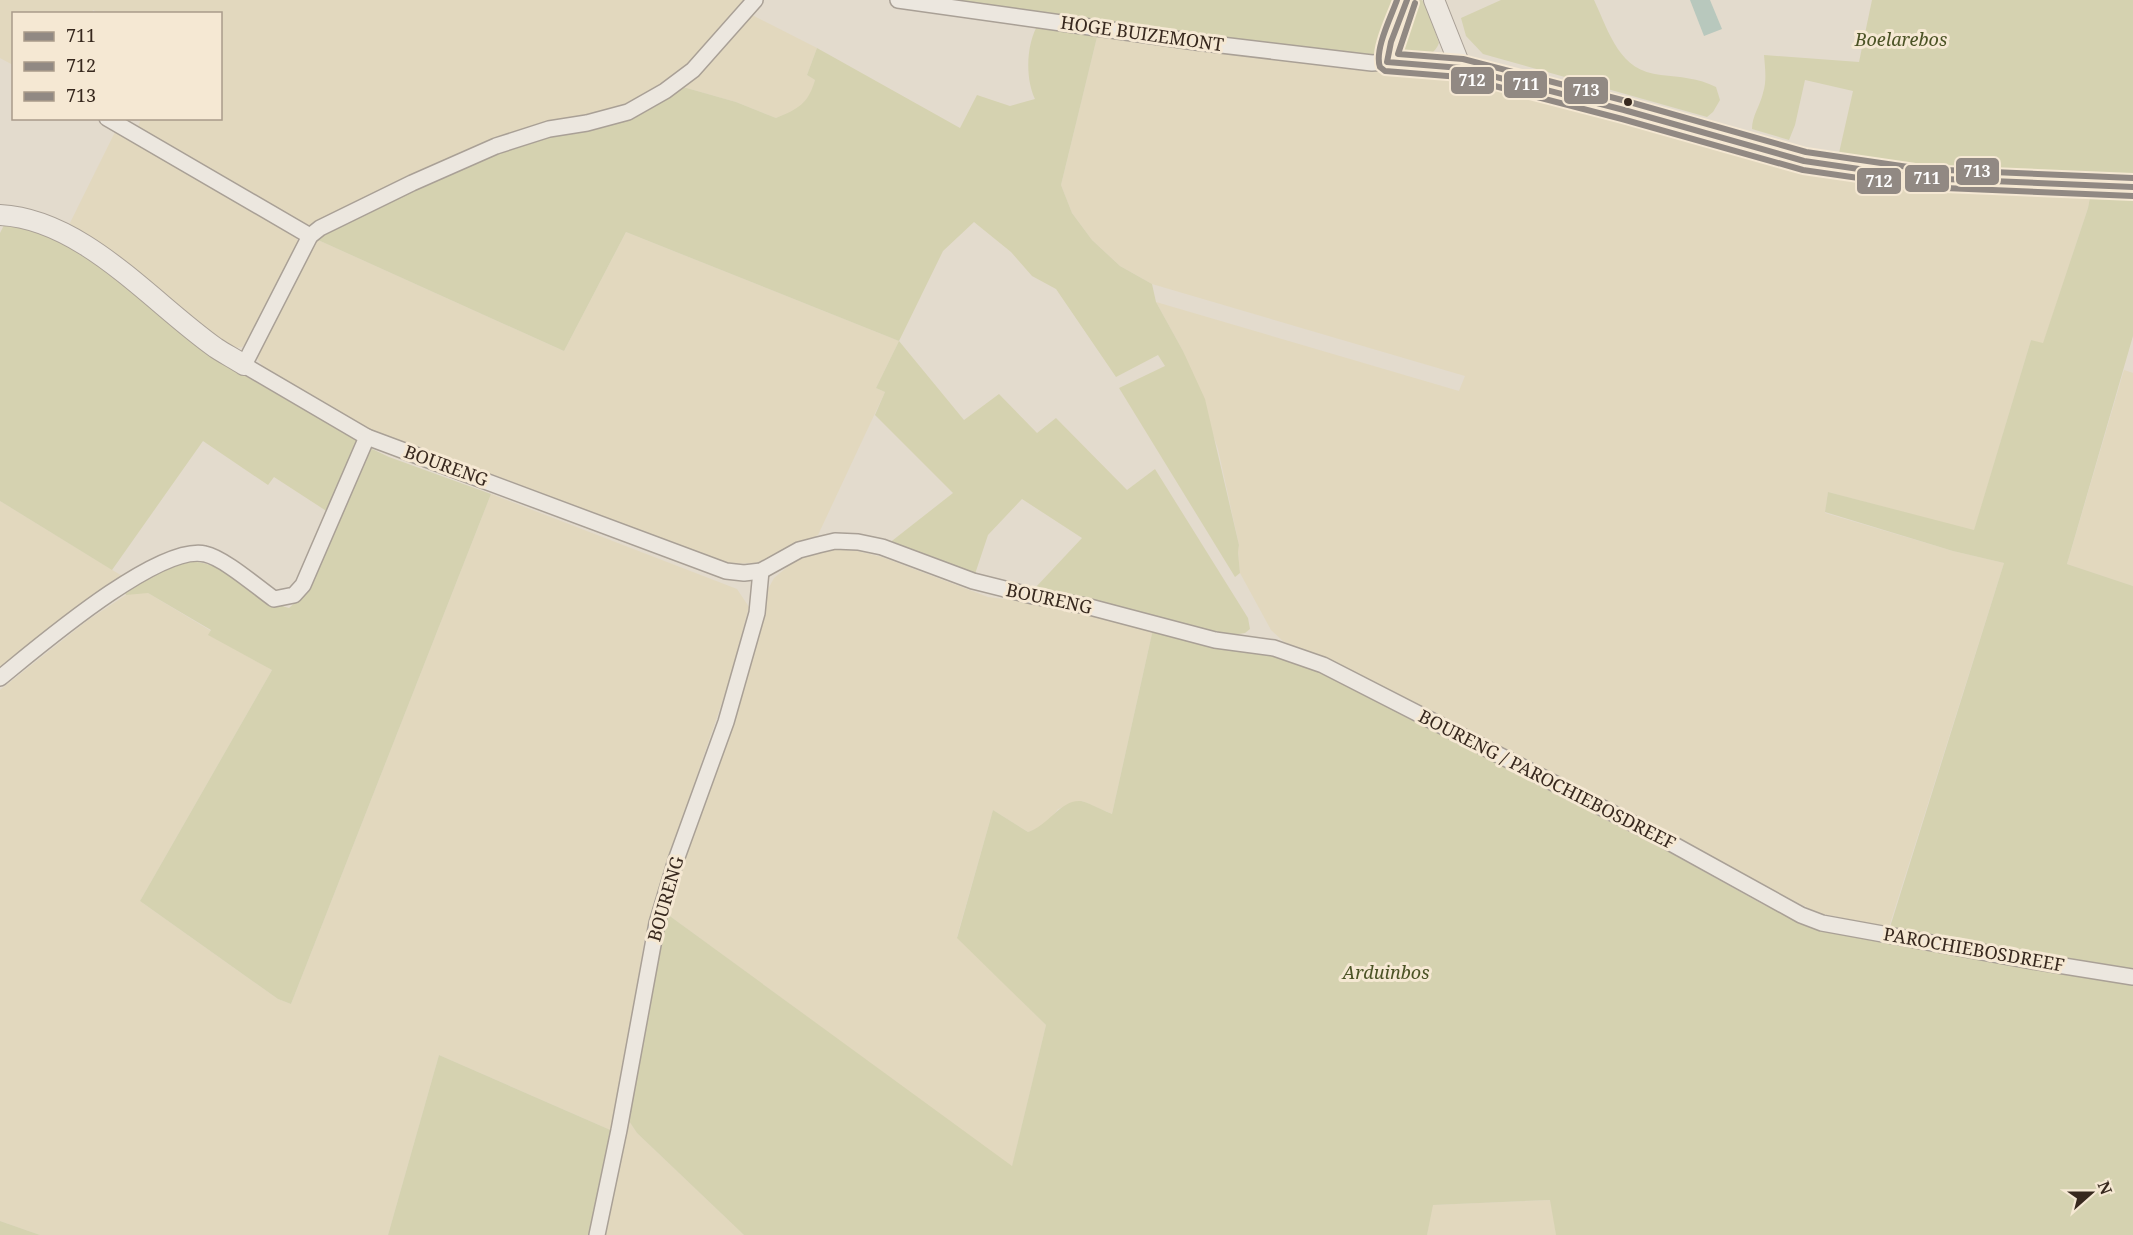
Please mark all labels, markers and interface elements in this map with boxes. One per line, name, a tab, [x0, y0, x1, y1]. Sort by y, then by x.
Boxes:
street label: HOGE BUIZEMONT	[1059, 10, 1225, 56]
legend	[12, 12, 222, 120]
text: 711	[66, 23, 96, 47]
park label: Boelarebos	[1854, 27, 1947, 51]
text: 712	[66, 53, 96, 77]
line badge: 712	[1450, 66, 1495, 95]
text: 712	[1458, 69, 1486, 91]
line badge: 711	[1503, 70, 1548, 99]
text: 711	[1512, 73, 1540, 95]
line badge: 713	[1563, 76, 1609, 105]
text: 713	[1572, 79, 1600, 101]
text: 713	[66, 83, 96, 107]
unlabelled marker	[1622, 96, 1634, 108]
line badge: 713	[1955, 157, 2000, 186]
text: 713	[1963, 160, 1991, 182]
line badge: 711	[1904, 164, 1950, 193]
line badge: 712	[1856, 167, 1902, 195]
text: 711	[1913, 167, 1941, 189]
text: 712	[1865, 170, 1893, 192]
street label: BOURENG	[401, 439, 492, 491]
street label: BOURENG	[1004, 577, 1095, 619]
street label: BOURENG / PAROCHIEBOSDREEF	[1415, 704, 1680, 855]
street label: BOURENG	[641, 853, 689, 944]
street label: PAROCHIEBOSDREEF	[1882, 921, 2067, 977]
park label: Arduinbos	[1340, 960, 1430, 984]
north arrow	[2061, 1163, 2121, 1223]
text: N	[2092, 1178, 2118, 1198]

